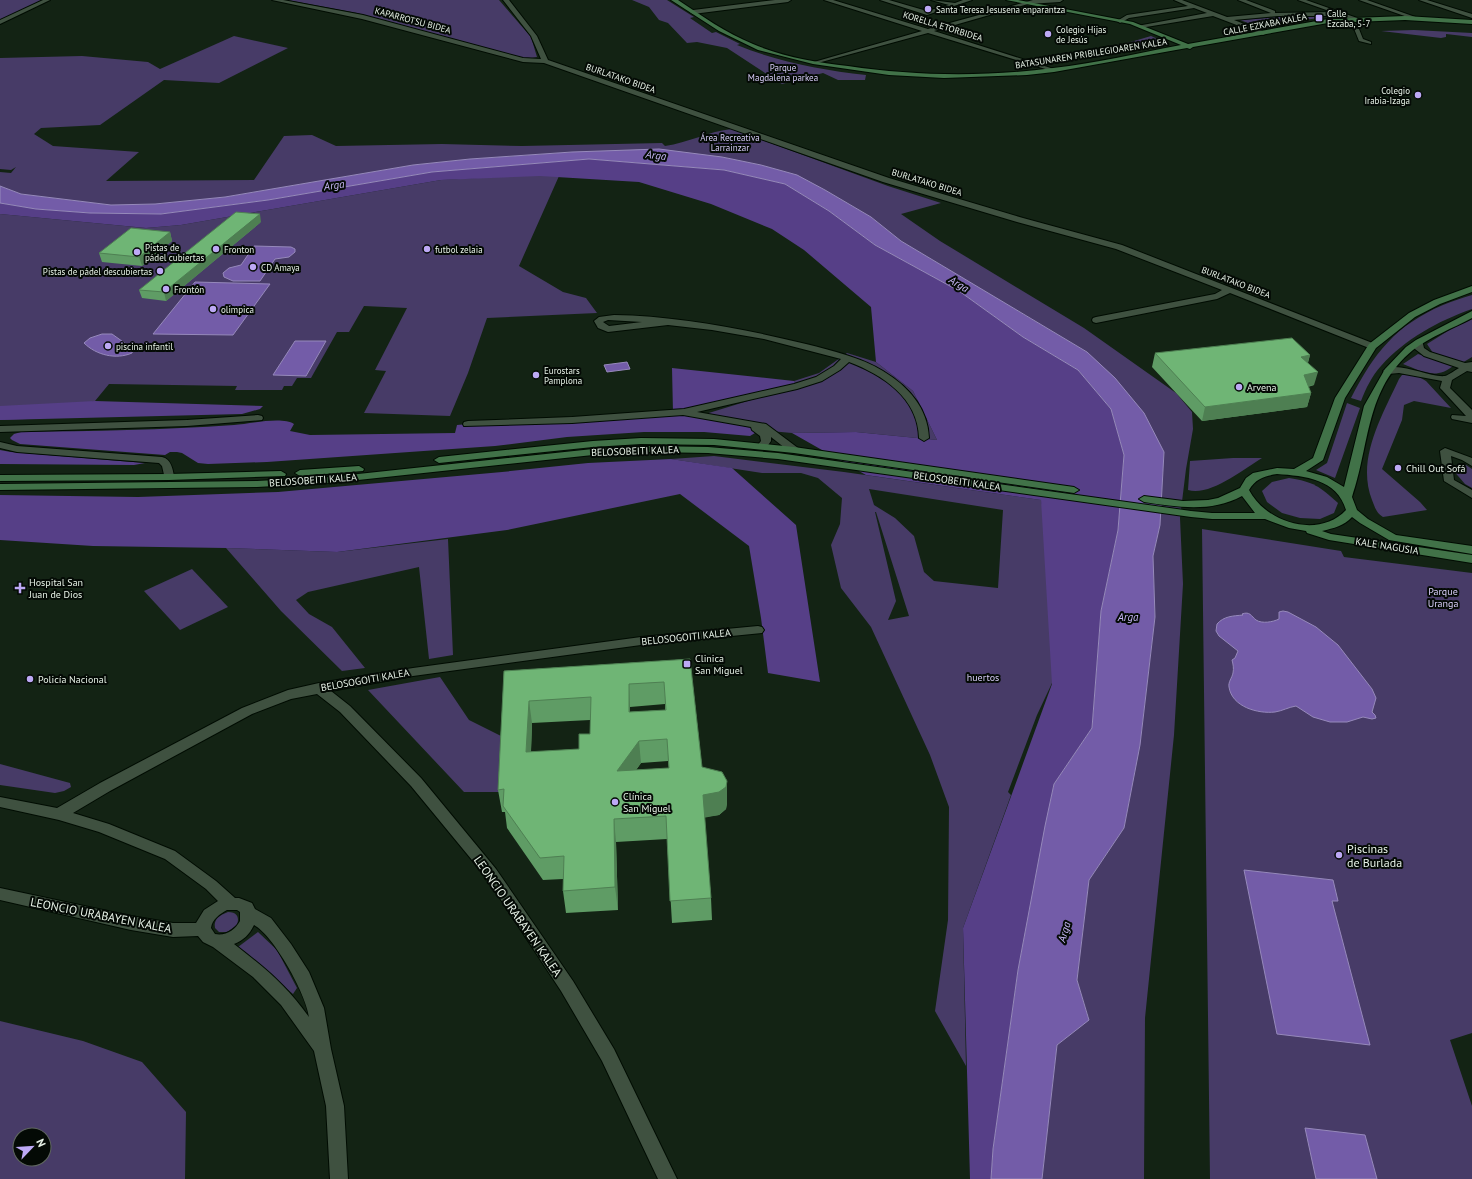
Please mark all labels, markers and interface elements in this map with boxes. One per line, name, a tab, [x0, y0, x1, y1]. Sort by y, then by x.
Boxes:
marker: Santa Teresa Jesusena enparantza	[923, 4, 933, 14]
place label: Santa Teresa Jesusena enparantza	[936, 4, 1065, 15]
street label: KAPARROTSU BIDEA	[374, 5, 453, 36]
place label: Calle Ezcaba, 5-7	[1327, 8, 1370, 29]
street label: KORELLA ETORBIDEA	[902, 9, 985, 44]
street label: CALLE EZKABA KALEA	[1222, 10, 1308, 37]
marker: Calle Ezcaba, 5-7	[1314, 13, 1324, 23]
place label: Colegio Hijas de Jesús	[1056, 24, 1107, 45]
marker: Colegio Hijas de Jesús	[1043, 29, 1053, 39]
street label: BATASUNAREN PRIBILEGIOAREN KALEA	[1014, 35, 1169, 70]
street label: BURLATAKO BIDEA	[585, 61, 658, 95]
park label: Parque Magdalena parkea	[748, 62, 818, 83]
place label: Colegio Irabia-Izaga	[1364, 85, 1410, 106]
marker: Colegio Irabia-Izaga	[1413, 90, 1423, 100]
park label: Área Recreativa Larrainzar	[700, 132, 760, 153]
water label: Arga	[644, 147, 668, 163]
street label: BURLATAKO BIDEA	[891, 166, 964, 198]
water label: Arga	[322, 177, 346, 194]
place label: Pistas de pádel cubiertas	[145, 242, 204, 263]
marker: Fronton	[211, 244, 221, 254]
place label: Fronton	[224, 244, 254, 255]
marker: futbol zelaia	[422, 244, 432, 254]
place label: futbol zelaia	[435, 244, 483, 255]
marker: Pistas de pádel cubiertas	[132, 247, 142, 257]
marker: CD Amaya	[248, 262, 258, 272]
place label: CD Amaya	[261, 262, 300, 273]
street label: BURLATAKO BIDEA	[1200, 264, 1273, 300]
place label: Pistas de pádel descubiertas	[43, 266, 152, 277]
marker: Pistas de pádel descubiertas	[155, 266, 165, 276]
water label: Arga	[946, 272, 972, 296]
marker: Frontón	[161, 284, 171, 294]
place label: Frontón	[174, 284, 204, 295]
marker: olimpica	[208, 304, 218, 314]
place label: olimpica	[221, 304, 254, 315]
marker: piscina infantil	[103, 341, 113, 351]
place label: piscina infantil	[116, 341, 173, 352]
place label: Eurostars Pamplona	[544, 365, 582, 386]
marker: Eurostars Pamplona	[531, 370, 541, 380]
place label: Arvena	[1247, 381, 1277, 394]
marker: Arvena	[1234, 382, 1244, 392]
street label: BELOSOBEITI KALEA	[591, 443, 679, 459]
place label: Chill Out Sofá	[1406, 462, 1465, 475]
marker: Chill Out Sofá	[1393, 463, 1403, 473]
street label: BELOSOBEITI KALEA	[913, 468, 1002, 494]
street label: BELOSOBEITI KALEA	[269, 470, 357, 490]
street label: KALE NAGUSIA	[1354, 535, 1420, 557]
place label: Hospital San Juan de Dios	[28, 576, 83, 601]
marker: Hospital San Juan de Dios	[14, 582, 26, 594]
park label: Parque Uranga	[1428, 585, 1458, 610]
water label: Arga	[1117, 610, 1139, 624]
street label: BELOSOGOITI KALEA	[641, 626, 731, 648]
place label: Clinica San Miguel	[695, 652, 743, 677]
marker: Clinica San Miguel	[682, 659, 692, 669]
street label: BELOSOGOITI KALEA	[320, 666, 410, 694]
park label: huertos	[967, 671, 999, 684]
place label: Policía Nacional	[38, 673, 107, 686]
marker: Policía Nacional	[25, 674, 35, 684]
place label: Clínica San Miguel	[623, 790, 671, 815]
marker: Clínica San Miguel	[610, 797, 620, 807]
place label: Piscinas de Burlada	[1347, 841, 1402, 870]
marker: Piscinas de Burlada	[1334, 850, 1344, 860]
street label: LEONCIO URABAYEN KALEA	[471, 853, 565, 979]
street label: LEONCIO URABAYEN KALEA	[29, 894, 173, 936]
water label: Arga	[1054, 920, 1074, 945]
north arrow	[12, 1127, 52, 1167]
text: N	[33, 1137, 49, 1149]

